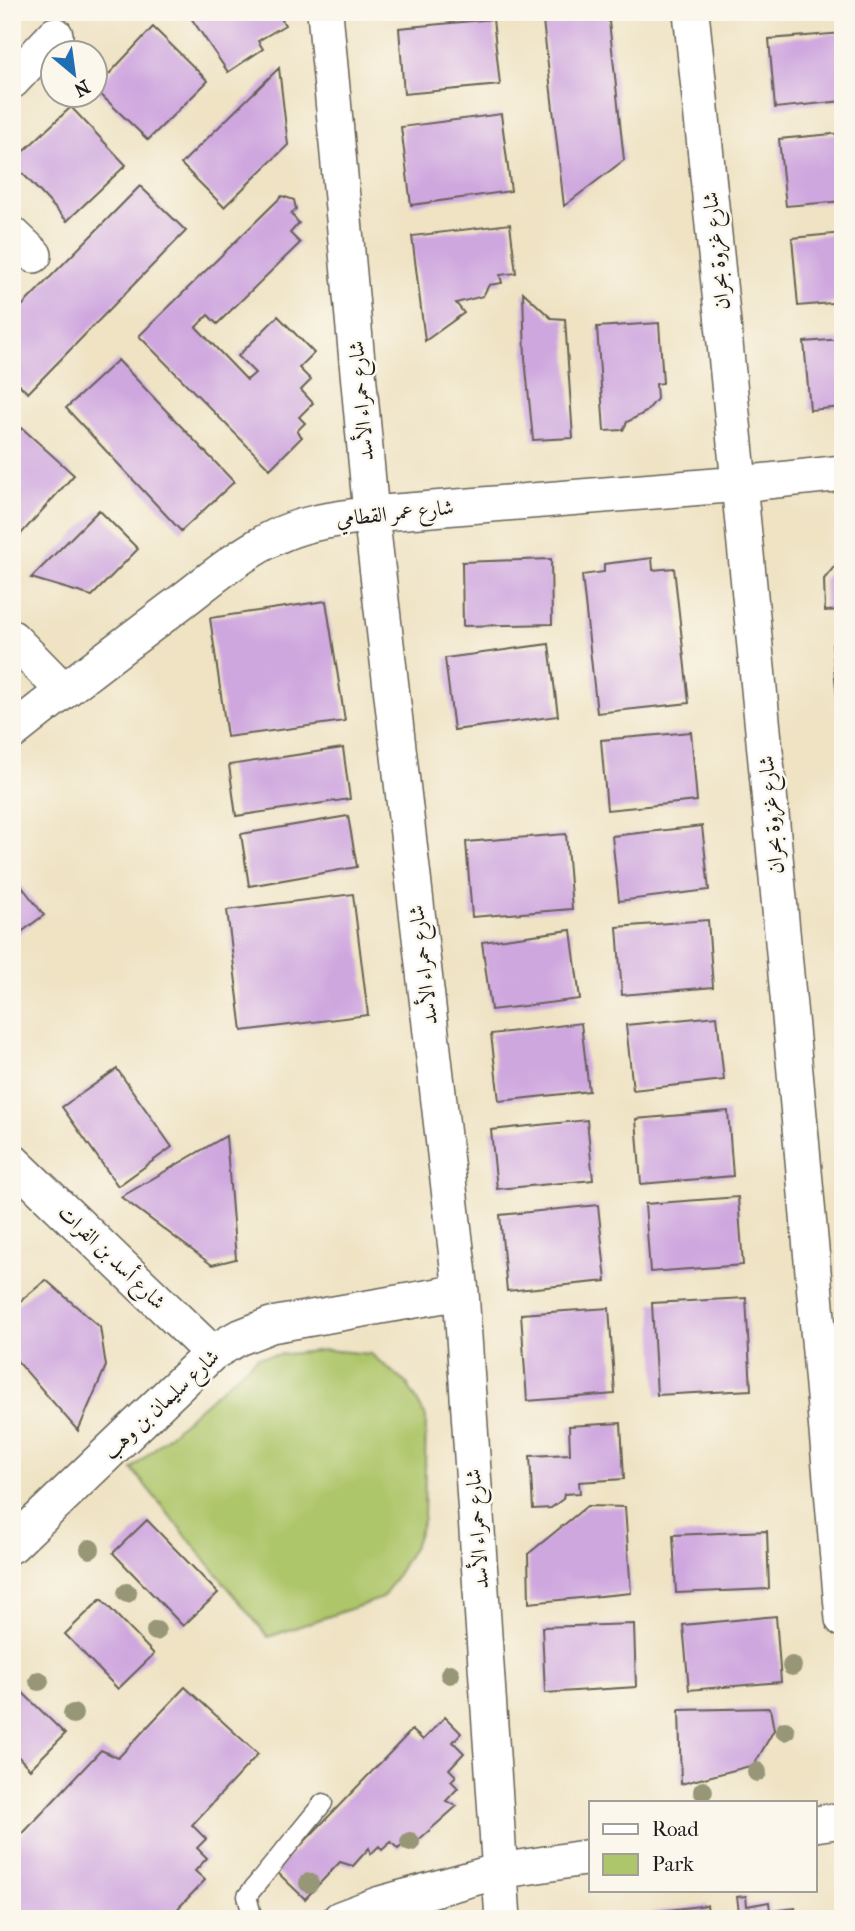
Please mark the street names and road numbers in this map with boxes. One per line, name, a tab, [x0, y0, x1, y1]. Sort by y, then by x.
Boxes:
street label: شارع غزوة بحران	[698, 190, 740, 311]
street label: شارع حمراء الأسد	[341, 339, 384, 462]
street label: شارع عمر القطامي	[335, 495, 456, 537]
street label: شارع غزوة بحران	[754, 754, 794, 875]
street label: شارع حمراء الأسد	[401, 903, 448, 1027]
street label: شارع أسد بن الفرات	[49, 1198, 173, 1318]
street label: شارع سليمان بن وهب	[98, 1344, 228, 1468]
street label: شارع حمراء الأسد	[458, 1468, 499, 1590]

